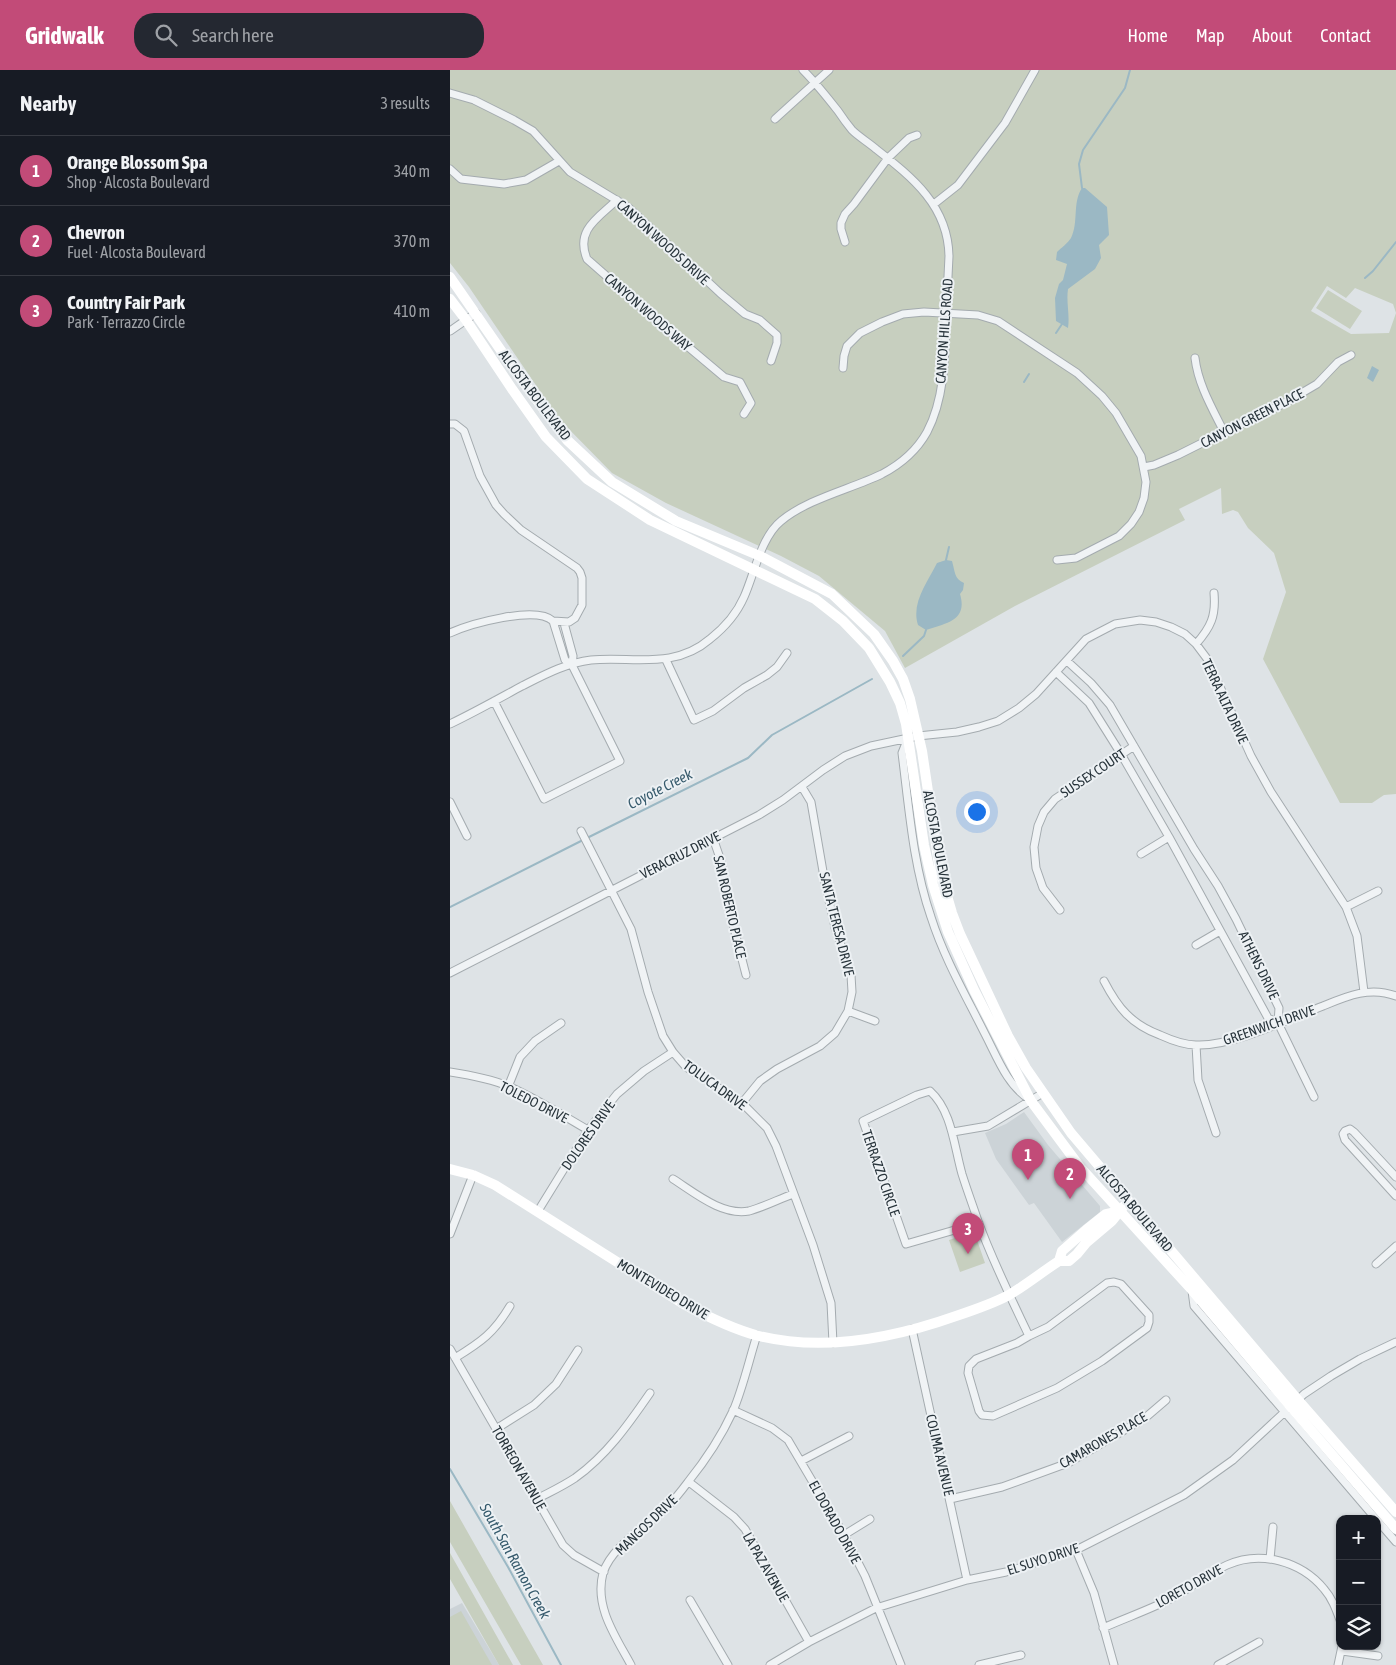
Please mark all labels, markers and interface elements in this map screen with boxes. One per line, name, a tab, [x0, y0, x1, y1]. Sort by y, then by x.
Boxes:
search box	[134, 13, 484, 58]
icon: search	[152, 21, 180, 49]
text: Gridwalk	[25, 22, 104, 49]
text: Search here	[192, 24, 274, 46]
text: Home	[1128, 25, 1168, 46]
text: Map	[1196, 25, 1225, 46]
text: About	[1253, 25, 1292, 46]
text: Contact	[1320, 25, 1371, 46]
text: Nearby	[20, 91, 76, 115]
text: 3 results	[380, 94, 430, 112]
text: Orange Blossom Spa	[67, 151, 208, 173]
text: 1	[32, 162, 40, 180]
text: 340 m	[394, 162, 430, 180]
text: Shop · Alcosta Boulevard	[67, 173, 210, 191]
street label: CANYON WOODS DRIVE	[613, 196, 713, 288]
text: Chevron	[67, 221, 125, 243]
text: 2	[32, 232, 40, 250]
text: 370 m	[394, 232, 430, 250]
text: Fuel · Alcosta Boulevard	[67, 243, 206, 261]
street label: CANYON WOODS WAY	[601, 270, 695, 355]
street label: CANYON HILLS ROAD	[932, 278, 956, 384]
text: Country Fair Park	[67, 291, 185, 313]
text: 3	[32, 302, 40, 320]
text: 410 m	[394, 302, 430, 320]
text: Park · Terrazzo Circle	[67, 313, 185, 331]
street label: ALCOSTA BOULEVARD	[496, 347, 574, 444]
street label: CANYON GREEN PLACE	[1198, 385, 1306, 451]
street label: TERRA ALTA DRIVE	[1198, 656, 1252, 746]
street label: SUSSEX COURT	[1057, 745, 1129, 801]
water label: Coyote Creek	[625, 765, 695, 812]
street label: ALCOSTA BOULEVARD	[920, 789, 956, 899]
your location	[964, 799, 990, 825]
street label: VERACRUZ DRIVE	[637, 828, 723, 882]
street label: SAN ROBERTO PLACE	[710, 854, 750, 960]
street label: SANTA TERESA DRIVE	[816, 870, 858, 978]
street label: ATHENS DRIVE	[1236, 928, 1282, 1002]
street label: GREENWICH DRIVE	[1221, 1002, 1317, 1048]
street label: TOLUCA DRIVE	[680, 1057, 750, 1113]
street label: TOLEDO DRIVE	[497, 1078, 571, 1126]
street label: DOLORES DRIVE	[558, 1097, 618, 1173]
street label: TERRAZZO CIRCLE	[859, 1128, 903, 1218]
pin: 1	[1012, 1139, 1044, 1180]
pin: 2	[1054, 1158, 1086, 1199]
street label: ALCOSTA BOULEVARD	[1094, 1161, 1176, 1255]
pin: 3	[952, 1213, 984, 1254]
street label: MONTEVIDEO DRIVE	[615, 1255, 711, 1323]
street label: CAMARONES PLACE	[1057, 1409, 1149, 1471]
street label: COLIMA AVENUE	[923, 1413, 957, 1497]
street label: TORREON AVENUE	[489, 1423, 550, 1513]
street label: EL DORADO DRIVE	[806, 1478, 864, 1566]
street label: MANGOS DRIVE	[612, 1492, 680, 1558]
water label: South San Ramon Creek	[476, 1499, 554, 1622]
map controls	[1336, 1515, 1381, 1650]
button: +	[1336, 1515, 1381, 1560]
street label: LA PAZ AVENUE	[740, 1529, 792, 1605]
street label: EL SUYO DRIVE	[1005, 1540, 1081, 1578]
button: −	[1336, 1560, 1381, 1605]
street label: LORETO DRIVE	[1153, 1561, 1225, 1611]
button: layers	[1336, 1605, 1381, 1650]

